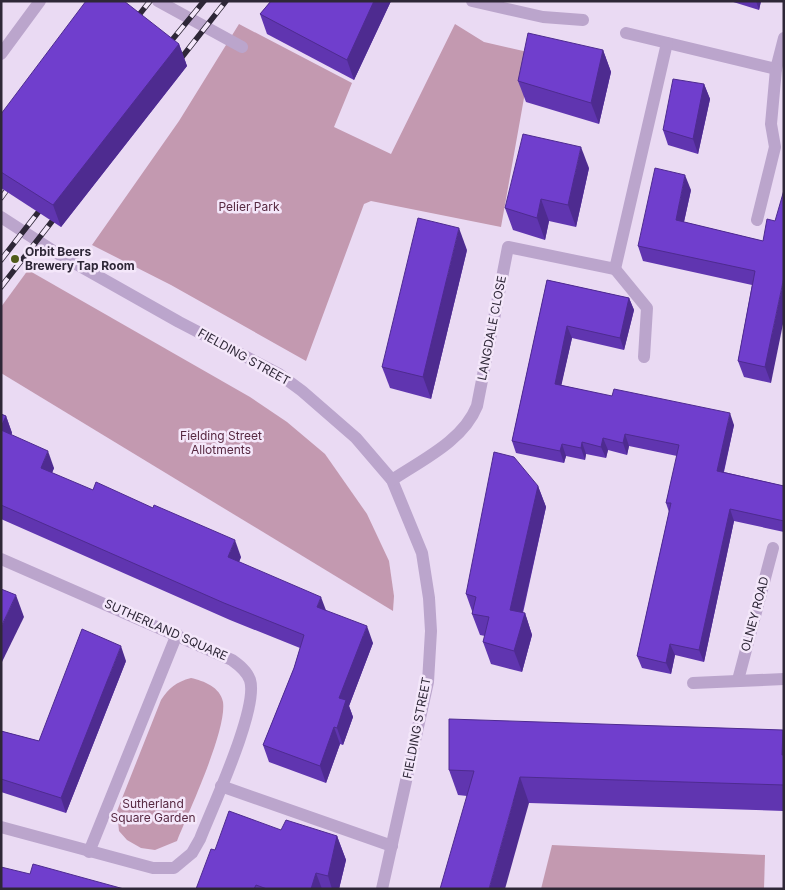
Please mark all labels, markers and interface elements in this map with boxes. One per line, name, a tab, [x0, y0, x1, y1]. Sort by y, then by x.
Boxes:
park label: Pelier Park	[219, 199, 280, 214]
place label: Orbit Beers Brewery Tap Room	[25, 244, 135, 273]
marker: Orbit Beers Brewery Tap Room	[9, 253, 21, 265]
street label: LANGDALE CLOSE	[474, 274, 509, 381]
street label: FIELDING STREET	[196, 325, 293, 388]
park label: Fielding Street Allotments	[180, 428, 262, 457]
street label: OLNEY ROAD	[737, 575, 772, 653]
street label: SUTHERLAND SQUARE	[102, 596, 230, 663]
street label: FIELDING STREET	[399, 676, 434, 780]
park label: Sutherland Square Garden	[110, 796, 196, 825]

